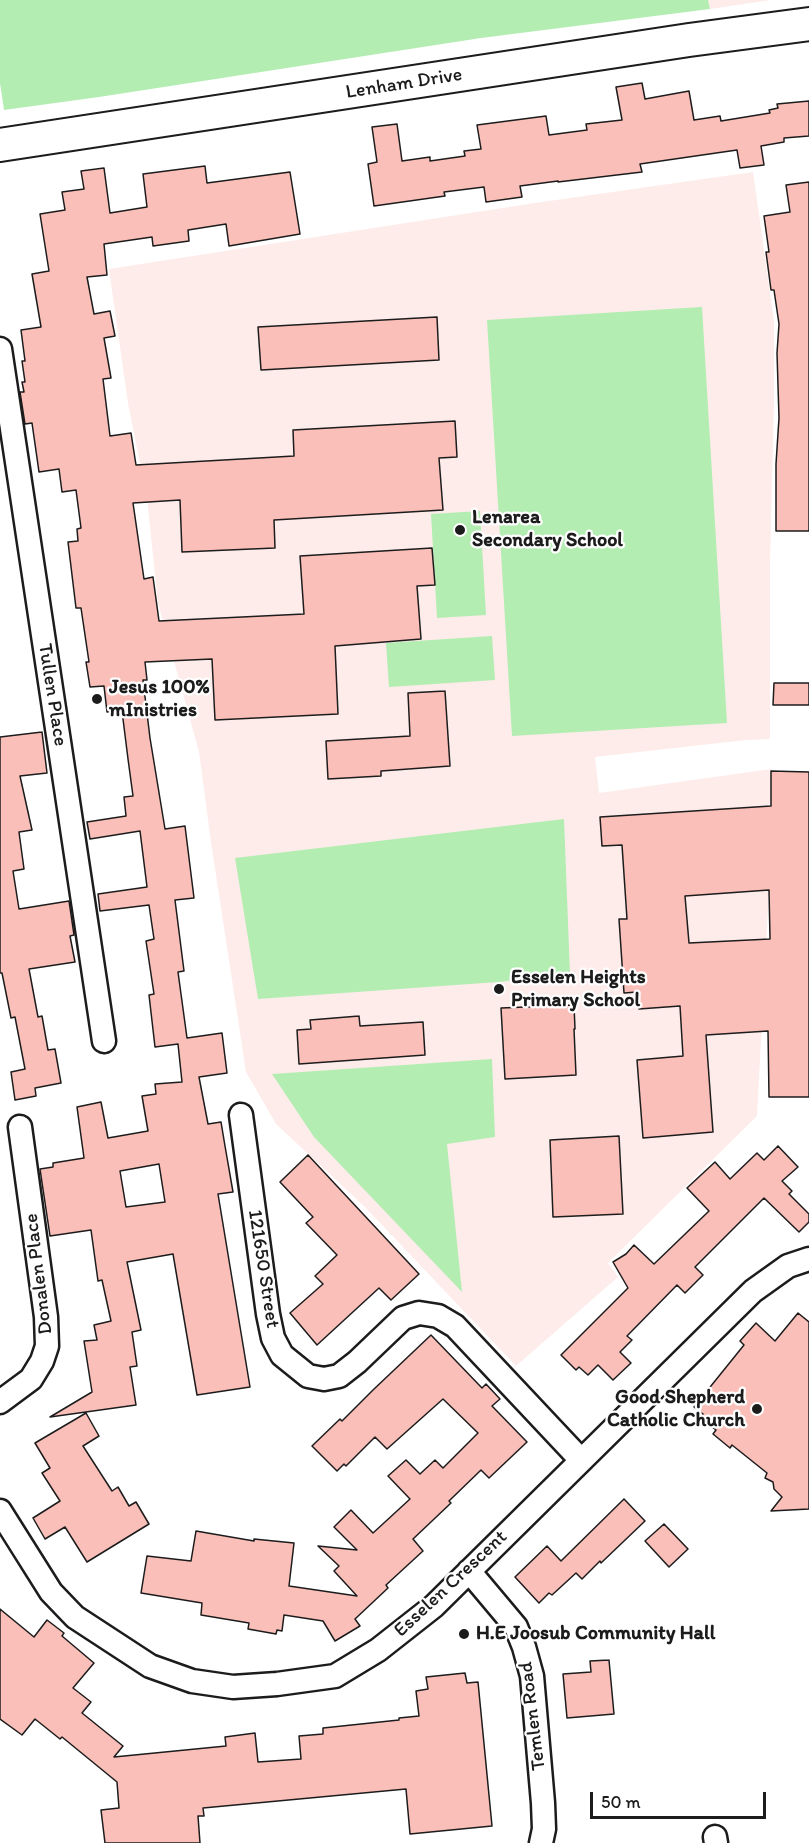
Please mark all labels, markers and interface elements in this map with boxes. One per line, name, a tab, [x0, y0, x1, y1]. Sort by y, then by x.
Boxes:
street label: Lenham Drive	[344, 63, 464, 105]
place label: Lenarea Secondary School	[472, 506, 623, 553]
marker: Lenarea Secondary School	[453, 523, 467, 537]
street label: Tullen Place	[32, 642, 72, 748]
place label: Jesus 100% mInistries	[109, 676, 210, 723]
marker: Jesus 100% mInistries	[90, 692, 104, 706]
place label: Esselen Heights Primary School	[511, 966, 646, 1013]
marker: Esselen Heights Primary School	[492, 982, 506, 996]
street label: 121650 Street	[242, 1208, 284, 1330]
street label: Donalen Place	[20, 1212, 58, 1336]
place label: Good Shepherd Catholic Church	[607, 1386, 745, 1433]
marker: Good Shepherd Catholic Church	[750, 1402, 764, 1416]
street label: Esselen Crescent	[389, 1525, 513, 1643]
place label: H.E Joosub Community Hall	[476, 1622, 715, 1646]
marker: H.E Joosub Community Hall	[457, 1627, 471, 1641]
street label: Temlen Road	[514, 1660, 552, 1772]
scale bar	[593, 1780, 768, 1818]
text: 50 m	[601, 1791, 641, 1813]

